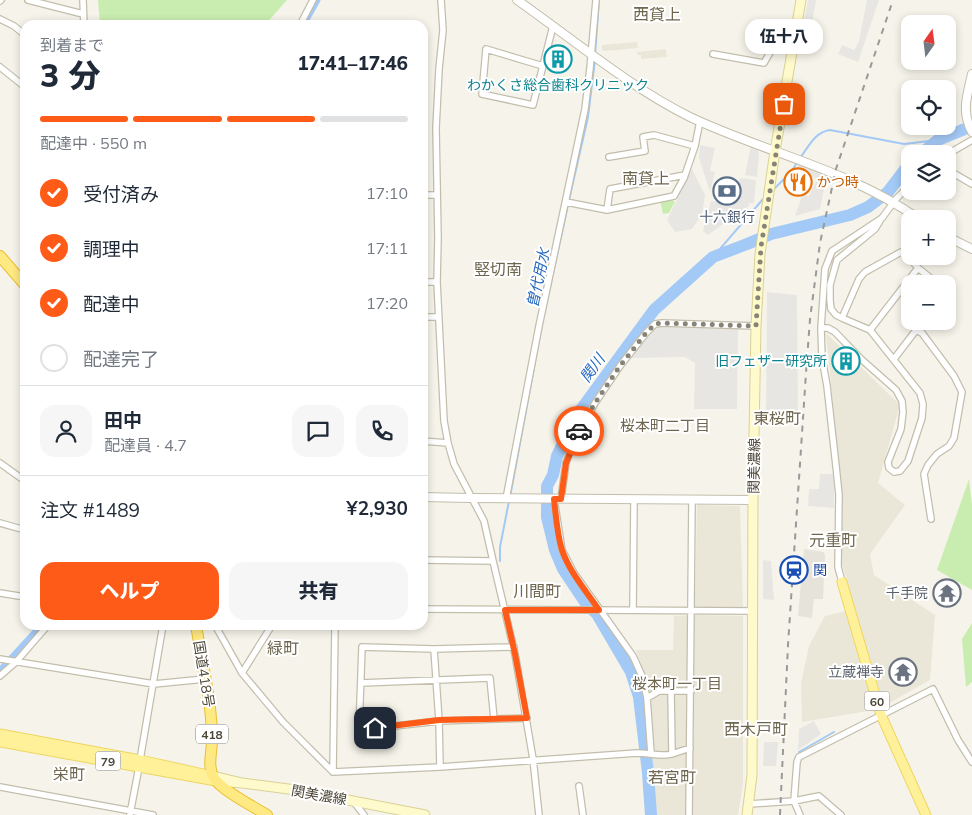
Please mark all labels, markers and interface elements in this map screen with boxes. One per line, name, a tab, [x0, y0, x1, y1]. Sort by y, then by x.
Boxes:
district label: 西貸上	[633, 4, 681, 24]
north arrow	[901, 15, 956, 70]
map controls	[901, 15, 956, 330]
callout: 伍十八	[745, 19, 823, 54]
text: 伍十八	[760, 26, 808, 46]
text: 到着まで	[40, 35, 104, 55]
building icon: わかくさ総合歯科クリニック	[543, 44, 573, 74]
text: 17:41–17:46	[297, 51, 408, 75]
text: 3 分	[40, 55, 100, 95]
place label: わかくさ総合歯科クリニック	[467, 76, 649, 94]
button: locate	[901, 80, 956, 135]
pin	[763, 83, 805, 125]
icon: bag	[770, 90, 798, 118]
text: 配達中 · 550 m	[40, 133, 147, 153]
button: layers	[901, 145, 956, 200]
restaurant icon: かつ時	[783, 167, 813, 197]
district label: 南貸上	[622, 168, 670, 188]
place label: かつ時	[817, 173, 859, 191]
bank icon: 十六銀行	[712, 176, 742, 206]
icon: check	[40, 179, 68, 207]
text: 受付済み	[83, 182, 159, 206]
text: 17:10	[366, 183, 408, 203]
place label: 十六銀行	[699, 208, 755, 226]
button: +	[901, 210, 956, 265]
icon: check	[40, 234, 68, 262]
text: 調理中	[83, 237, 140, 261]
text: 17:11	[366, 238, 408, 258]
water label: 曽代用水	[522, 245, 554, 309]
district label: 竪切南	[474, 259, 522, 279]
button: −	[901, 275, 956, 330]
icon: check	[40, 289, 68, 317]
text: 配達中	[83, 292, 140, 316]
text: 17:20	[366, 293, 408, 313]
building icon: 旧フェザー研究所	[831, 346, 861, 376]
text: 配達完了	[83, 347, 159, 371]
water label: 関川	[575, 349, 610, 386]
place label: 旧フェザー研究所	[715, 352, 827, 370]
button: person	[40, 405, 92, 457]
button: chat	[292, 405, 344, 457]
button: phone	[356, 405, 408, 457]
courier	[554, 406, 604, 456]
text: 田中	[104, 408, 142, 432]
district label: 東桜町	[753, 408, 801, 428]
district label: 桜本町二丁目	[620, 416, 710, 435]
icon: car	[565, 417, 593, 445]
text: 配達員 · 4.7	[104, 435, 187, 455]
street label: 関美濃線	[745, 438, 763, 494]
text: ¥2,930	[346, 496, 408, 520]
text: 注文 #1489	[40, 498, 140, 522]
district label: 元重町	[809, 530, 857, 550]
station icon: 関	[779, 555, 809, 585]
place label: 関	[813, 561, 827, 579]
button: ヘルプ	[40, 562, 219, 620]
button: 共有	[229, 562, 408, 620]
temple icon: 千手院	[932, 578, 962, 608]
district label: 川間町	[513, 581, 561, 601]
place label: 千手院	[886, 584, 928, 602]
district label: 緑町	[267, 638, 299, 658]
street label: 国道418号	[190, 639, 218, 709]
temple icon: 立蔵禅寺	[888, 657, 918, 687]
place label: 立蔵禅寺	[828, 663, 884, 681]
district label: 桜本町一丁目	[632, 674, 722, 693]
road number: 60	[864, 691, 890, 710]
pin	[354, 707, 396, 749]
icon: home	[361, 714, 389, 742]
district label: 西木戸町	[724, 719, 788, 739]
road number: 418	[196, 724, 228, 744]
road number: 79	[96, 751, 120, 770]
district label: 栄町	[53, 764, 85, 784]
district label: 若宮町	[648, 767, 696, 787]
street label: 関美濃線	[290, 781, 348, 809]

